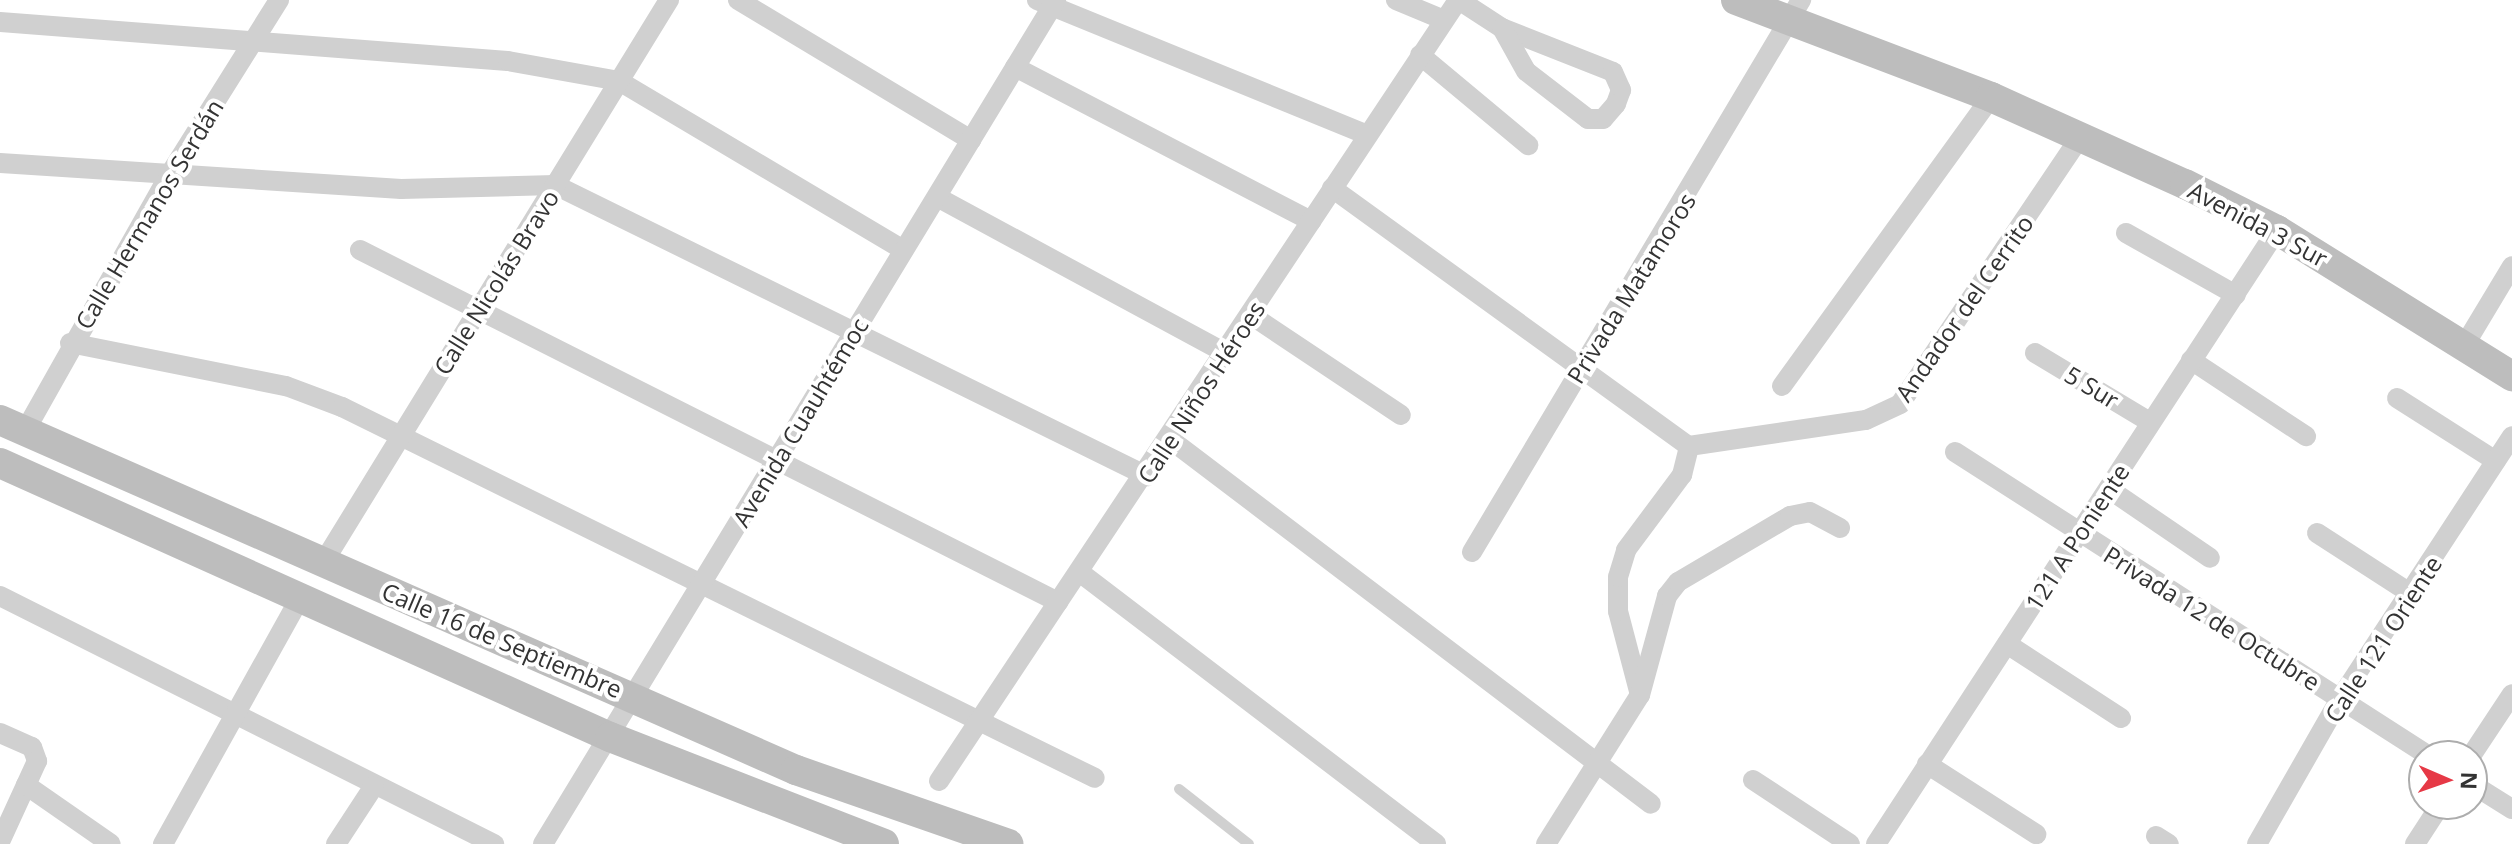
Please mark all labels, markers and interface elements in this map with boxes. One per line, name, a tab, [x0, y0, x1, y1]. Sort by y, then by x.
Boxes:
street label: Calle Hermanos Serdán	[69, 94, 229, 334]
street label: Avenida 3 Sur	[2184, 175, 2332, 273]
street label: Calle Nicolás Bravo	[427, 184, 565, 380]
street label: Privada Matamoros	[1561, 187, 1701, 389]
street label: Andador del Cerrito	[1889, 209, 2039, 407]
street label: Calle Niños Héroes	[1131, 295, 1271, 489]
street label: Avenida Cuauhtémoc	[726, 312, 874, 532]
street label: 5 Sur	[2060, 360, 2124, 414]
street label: 121 A Poniente	[2019, 458, 2135, 616]
street label: Privada 12 de Octubre	[2099, 540, 2325, 696]
street label: Calle 121 Oriente	[2319, 550, 2447, 728]
street label: Calle 16 de Septiembre	[378, 576, 626, 704]
north arrow	[2408, 740, 2488, 820]
text: N	[2455, 771, 2485, 790]

